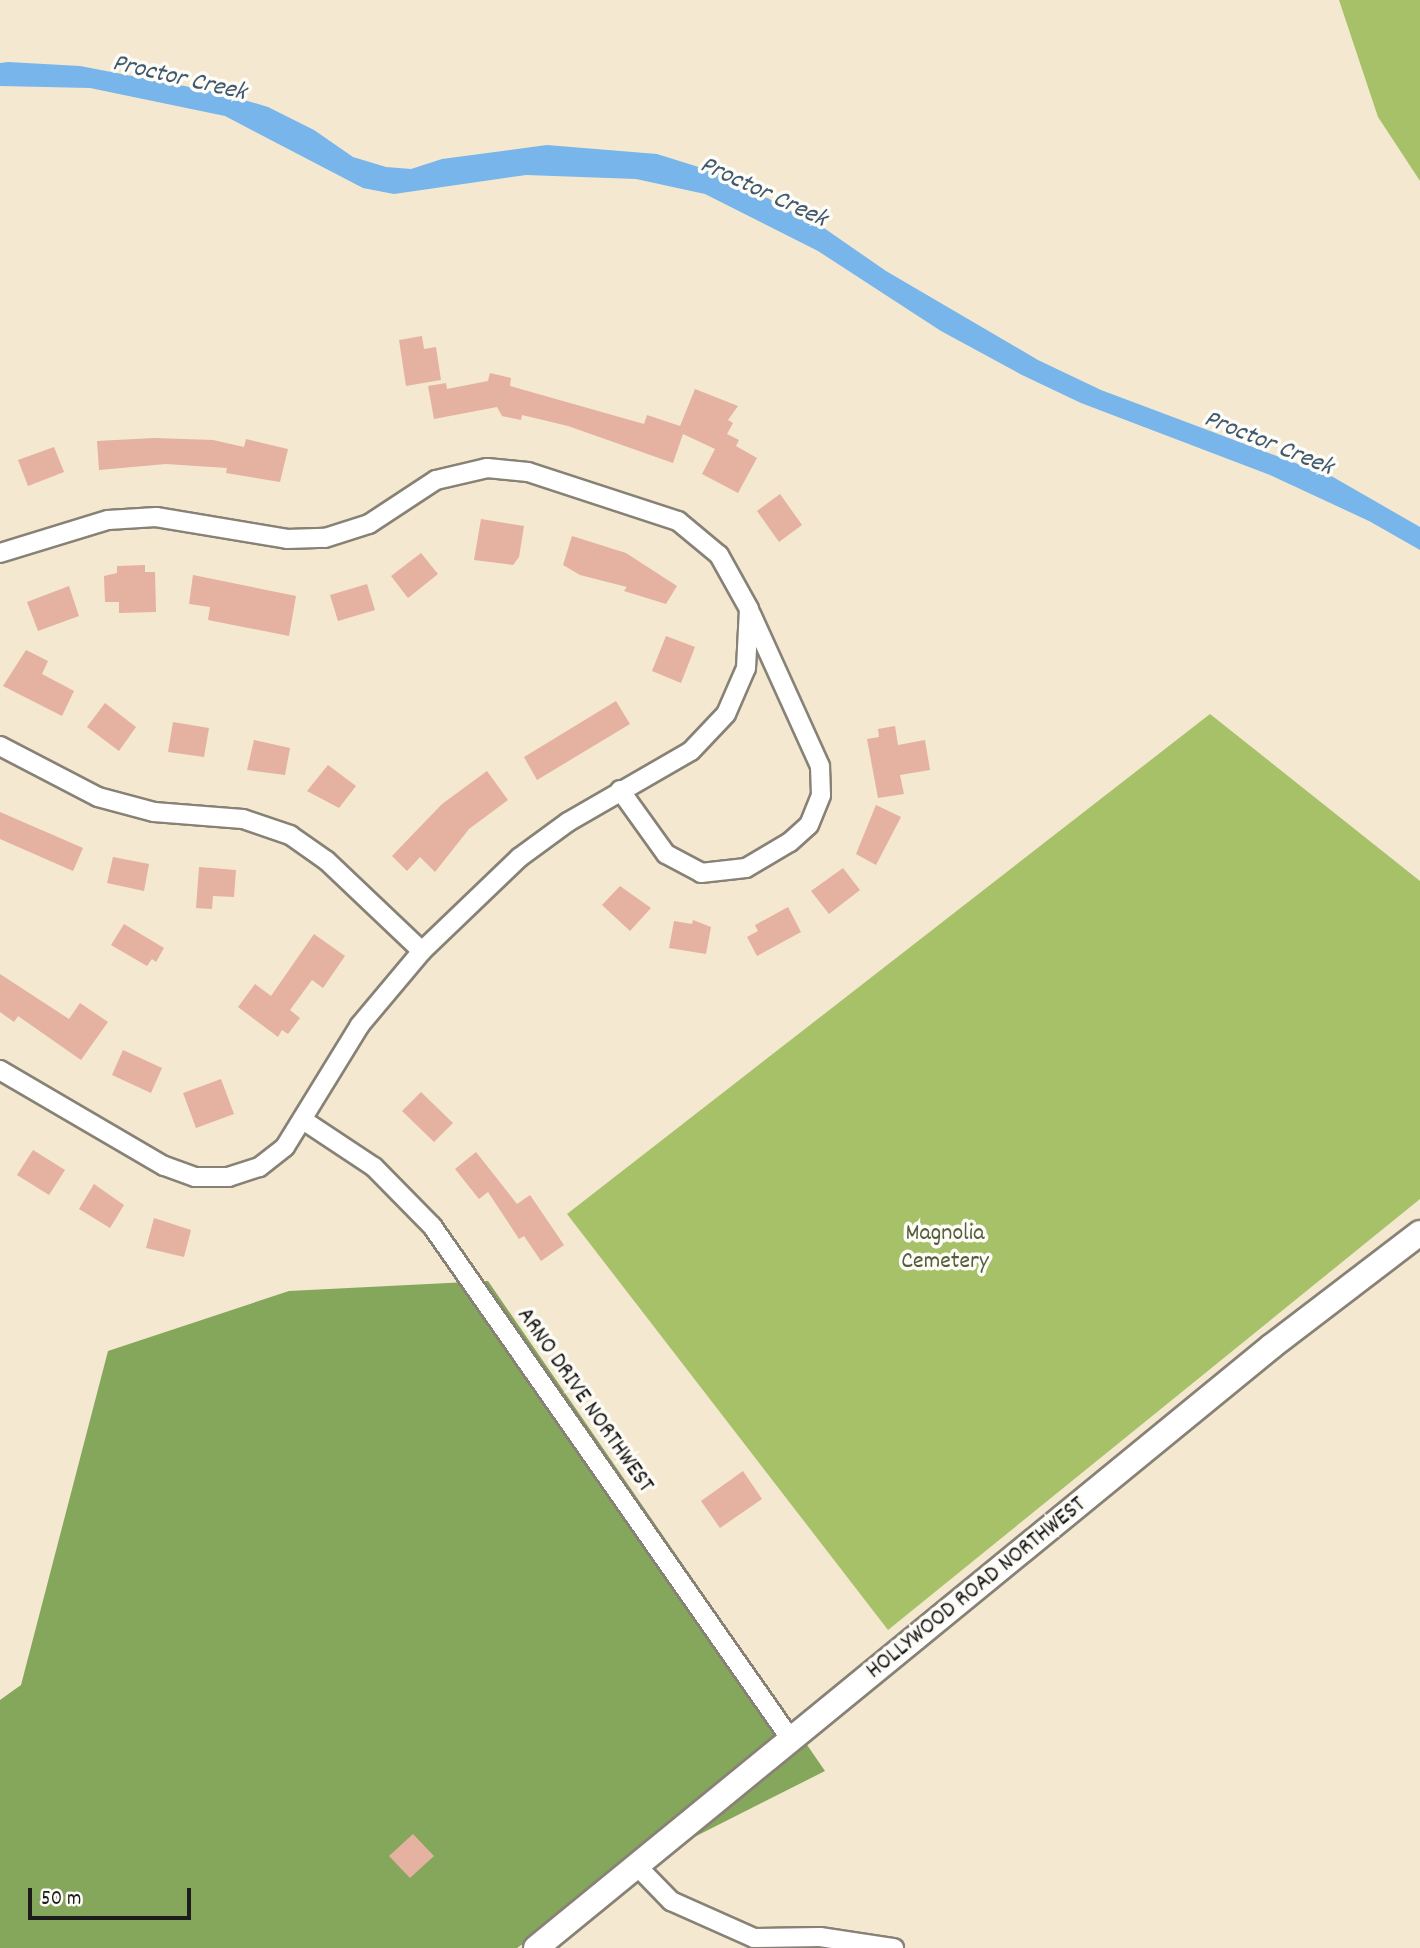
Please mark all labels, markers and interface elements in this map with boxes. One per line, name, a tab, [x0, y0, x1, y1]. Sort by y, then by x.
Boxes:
water label: Proctor Creek	[109, 48, 249, 110]
water label: Proctor Creek	[695, 150, 831, 236]
water label: Proctor Creek	[1199, 404, 1337, 484]
park label: Magnolia Cemetery	[901, 1221, 989, 1277]
street label: ARNO DRIVE NORTHWEST	[509, 1303, 659, 1499]
street label: HOLLYWOOD ROAD NORTHWEST	[861, 1492, 1093, 1686]
scale bar	[32, 1874, 194, 1918]
text: 50 m	[41, 1885, 81, 1915]

